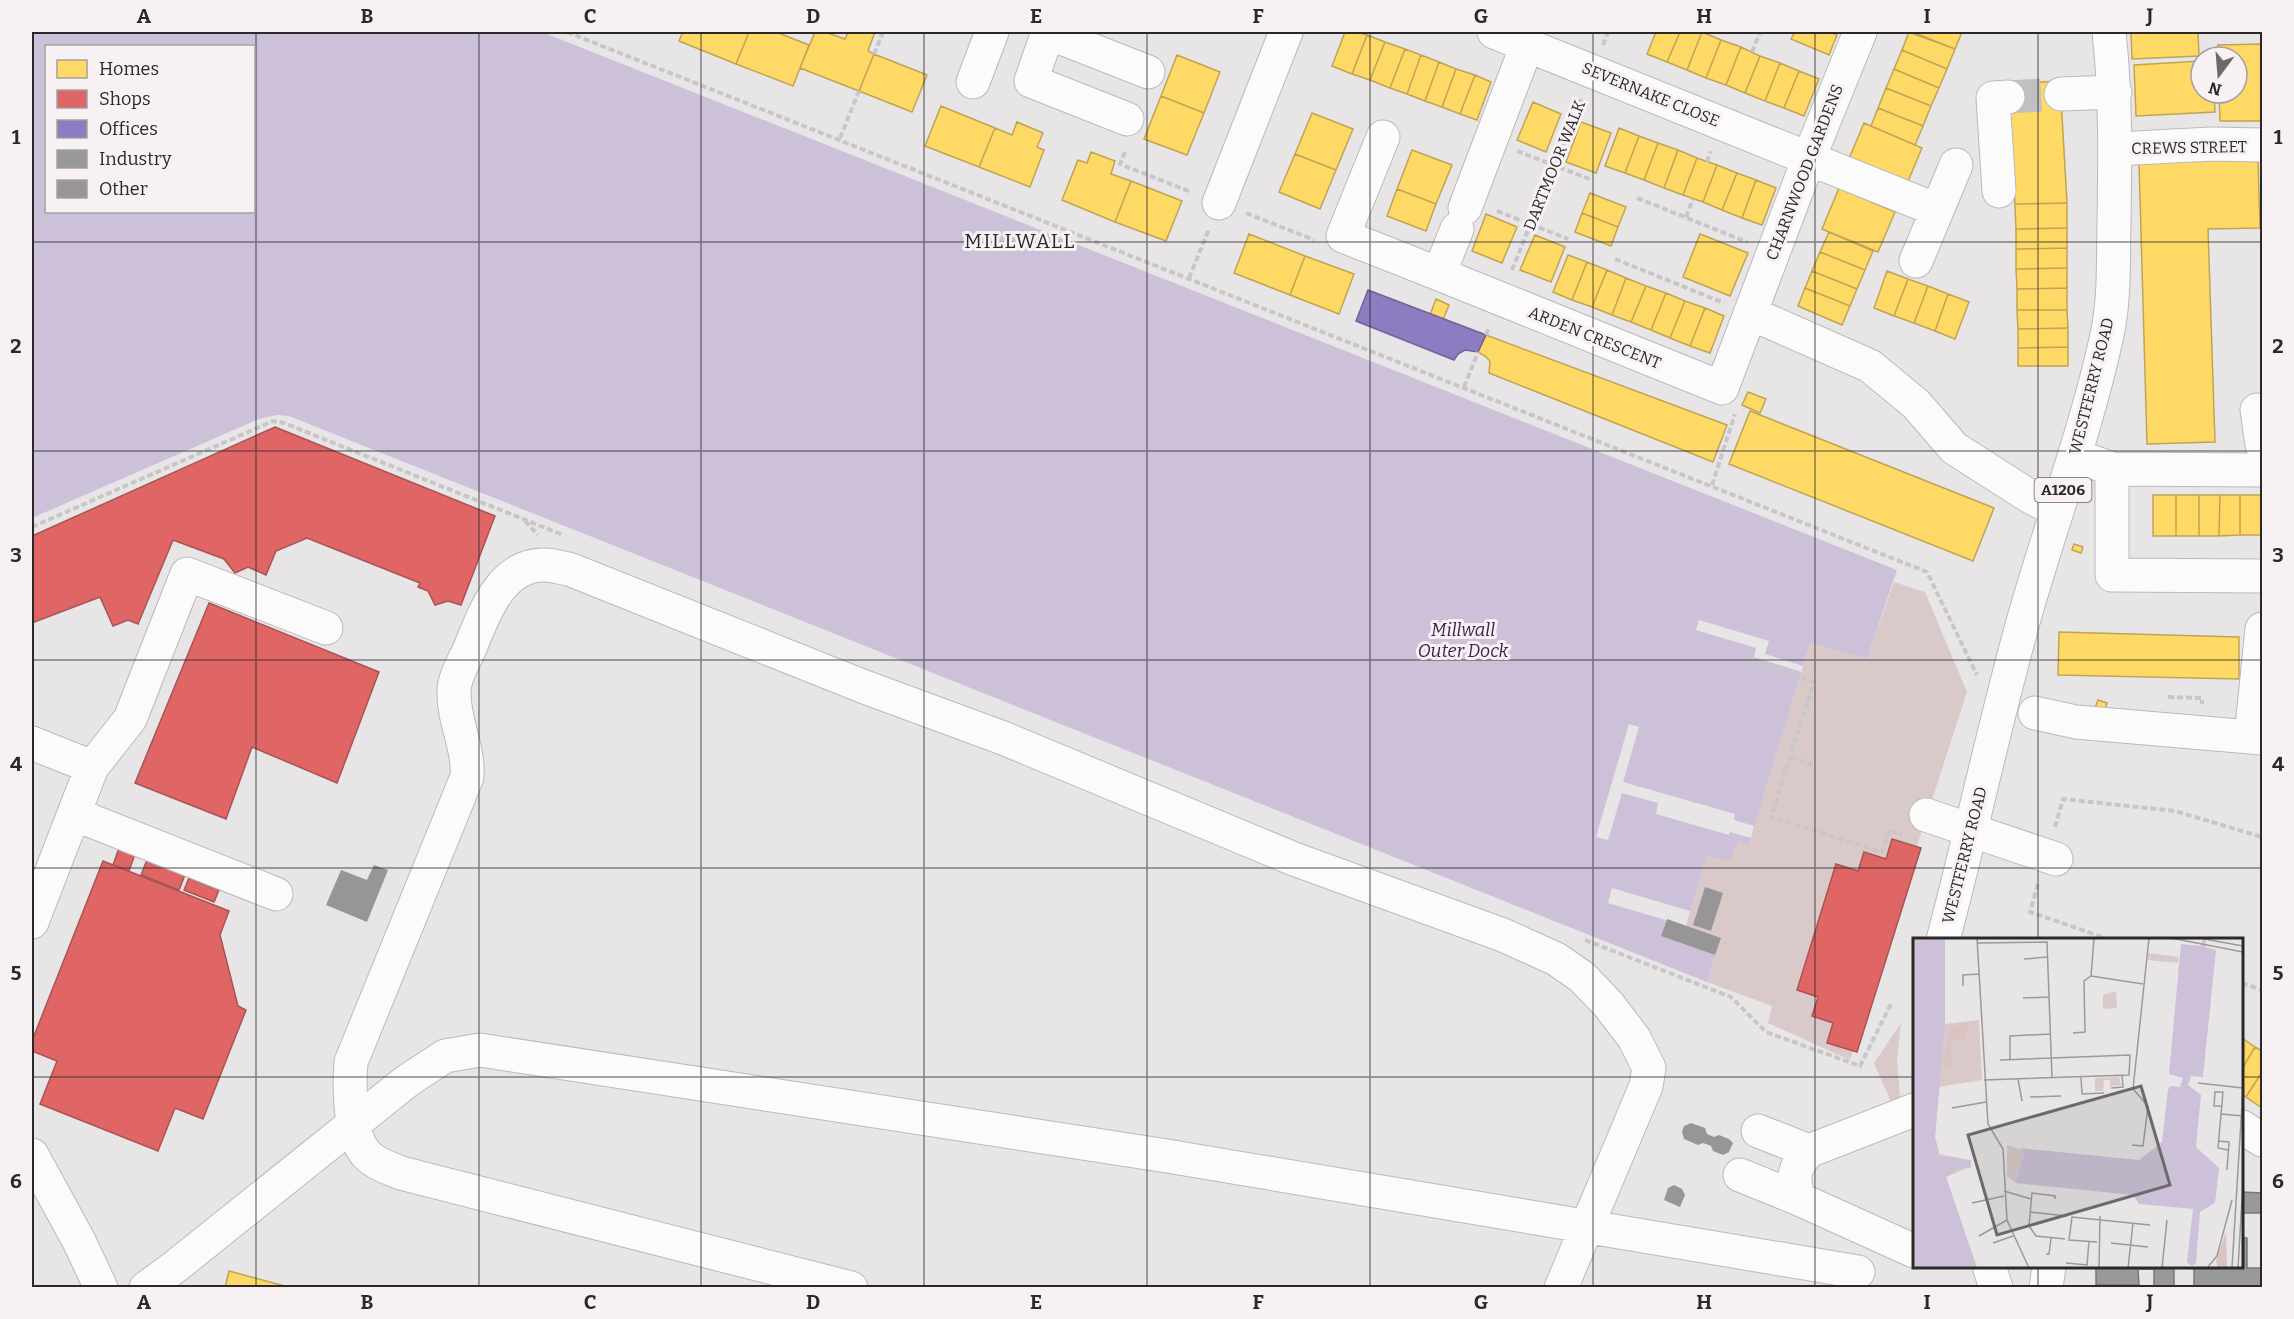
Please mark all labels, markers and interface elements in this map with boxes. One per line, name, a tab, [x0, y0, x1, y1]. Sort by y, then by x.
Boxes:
text: A	[137, 4, 152, 28]
text: B	[361, 4, 374, 28]
text: C	[584, 4, 596, 28]
text: D	[806, 4, 820, 28]
text: E	[1030, 4, 1042, 28]
text: F	[1252, 4, 1264, 28]
text: G	[1474, 4, 1488, 28]
text: H	[1696, 4, 1712, 28]
text: I	[1923, 4, 1931, 28]
text: J	[2146, 4, 2154, 28]
legend	[45, 45, 255, 213]
north arrow	[2189, 45, 2249, 105]
text: Homes	[99, 58, 159, 80]
street label: SEVERNAKE CLOSE	[1579, 58, 1722, 131]
text: N	[2206, 78, 2224, 100]
street label: CHARNWOOD GARDENS	[1762, 82, 1847, 263]
text: Shops	[99, 88, 151, 110]
street label: DARTMOOR WALK	[1520, 97, 1590, 233]
text: Offices	[99, 118, 158, 140]
text: 1	[12, 125, 21, 149]
text: 1	[2274, 125, 2283, 149]
street label: CREWS STREET	[2131, 137, 2247, 158]
text: Industry	[99, 148, 172, 170]
text: Other	[99, 178, 148, 200]
district label: MILLWALL	[964, 229, 1076, 253]
street label: ARDEN CRESCENT	[1526, 302, 1664, 373]
street label: WESTFERRY ROAD	[2065, 316, 2118, 456]
text: 2	[10, 334, 22, 358]
text: 2	[2272, 334, 2284, 358]
road number: A1206	[2034, 478, 2092, 502]
text: 3	[10, 543, 22, 567]
text: 3	[2272, 543, 2284, 567]
water label: Millwall Outer Dock	[1418, 619, 1509, 662]
text: 4	[10, 752, 22, 776]
text: 4	[2272, 752, 2284, 776]
street label: WESTFERRY ROAD	[1938, 785, 1991, 925]
inset map	[1913, 938, 2243, 1268]
text: 5	[11, 961, 22, 985]
text: 5	[2273, 961, 2284, 985]
text: 6	[10, 1169, 22, 1193]
text: 6	[2272, 1169, 2284, 1193]
text: A	[137, 1290, 152, 1314]
text: B	[361, 1290, 374, 1314]
text: C	[584, 1290, 596, 1314]
text: D	[806, 1290, 820, 1314]
text: E	[1030, 1290, 1042, 1314]
text: F	[1252, 1290, 1264, 1314]
text: G	[1474, 1290, 1488, 1314]
text: H	[1696, 1290, 1712, 1314]
text: I	[1923, 1290, 1931, 1314]
text: J	[2146, 1290, 2154, 1314]

